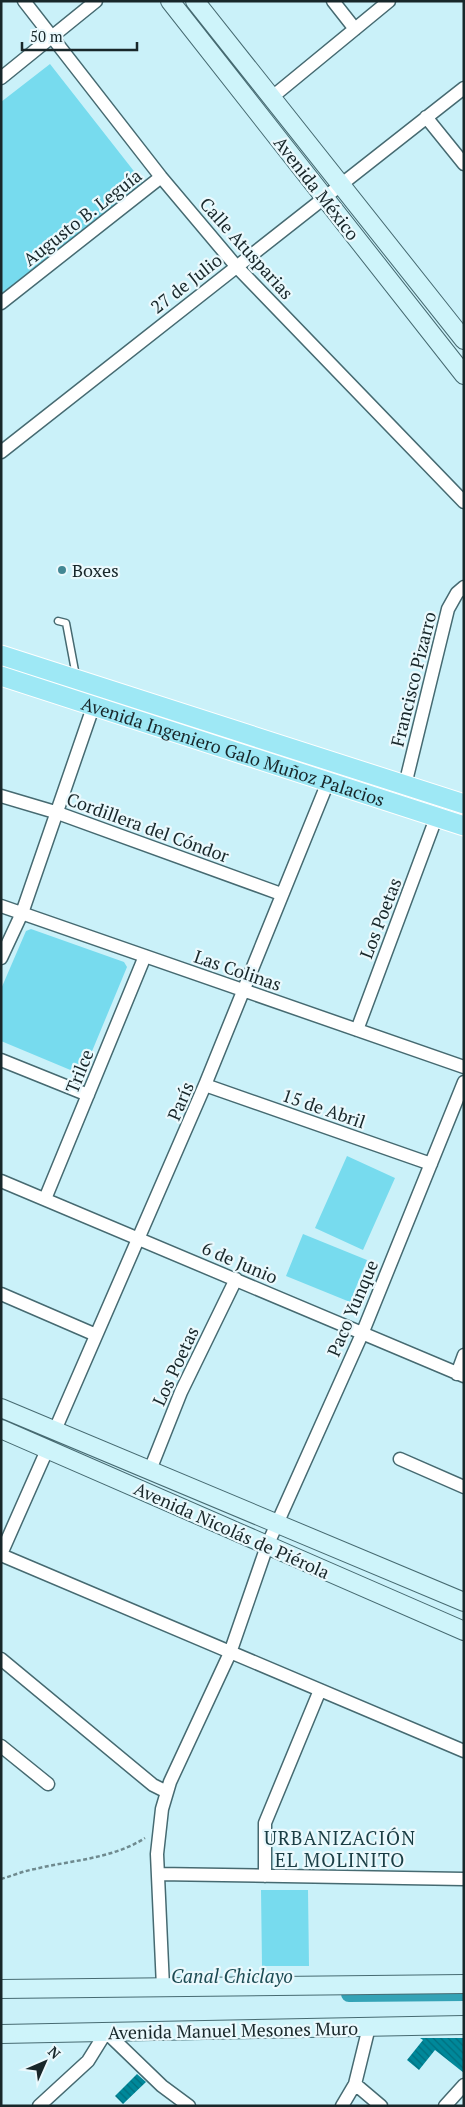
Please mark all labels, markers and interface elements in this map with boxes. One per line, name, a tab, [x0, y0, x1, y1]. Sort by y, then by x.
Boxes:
scale bar	[22, 20, 138, 52]
text: 50 m	[30, 26, 63, 46]
street label: Avenida México	[269, 131, 365, 245]
street label: Augusto B. Leguía	[18, 163, 146, 271]
street label: Calle Atusparias	[195, 192, 299, 304]
street label: 27 de Julio	[145, 248, 227, 318]
place label: Boxes	[72, 558, 119, 582]
marker: Boxes	[56, 564, 68, 576]
street label: Francisco Pizarro	[385, 609, 441, 749]
street label: Avenida Ingeniero Galo Muñoz Palacios	[79, 691, 388, 812]
street label: Cordillera del Cóndor	[63, 786, 233, 868]
street label: Los Poetas	[354, 874, 406, 962]
street label: Las Colinas	[191, 944, 285, 996]
street label: Trilce	[59, 1045, 99, 1097]
street label: París	[161, 1078, 199, 1124]
street label: 15 de Abril	[279, 1083, 369, 1133]
street label: 6 de Junio	[199, 1235, 282, 1289]
street label: Paco Yunque	[321, 1256, 383, 1360]
street label: Los Poetas	[146, 1323, 204, 1409]
street label: Avenida Nicolás de Piérola	[130, 1476, 334, 1584]
district label: URBANIZACIÓN EL MOLINITO	[264, 1825, 416, 1872]
water label: Canal Chiclayo	[171, 1963, 293, 1988]
street label: Avenida Manuel Mesones Muro	[108, 2016, 358, 2044]
north arrow	[20, 2037, 70, 2087]
text: N	[44, 2042, 65, 2063]

